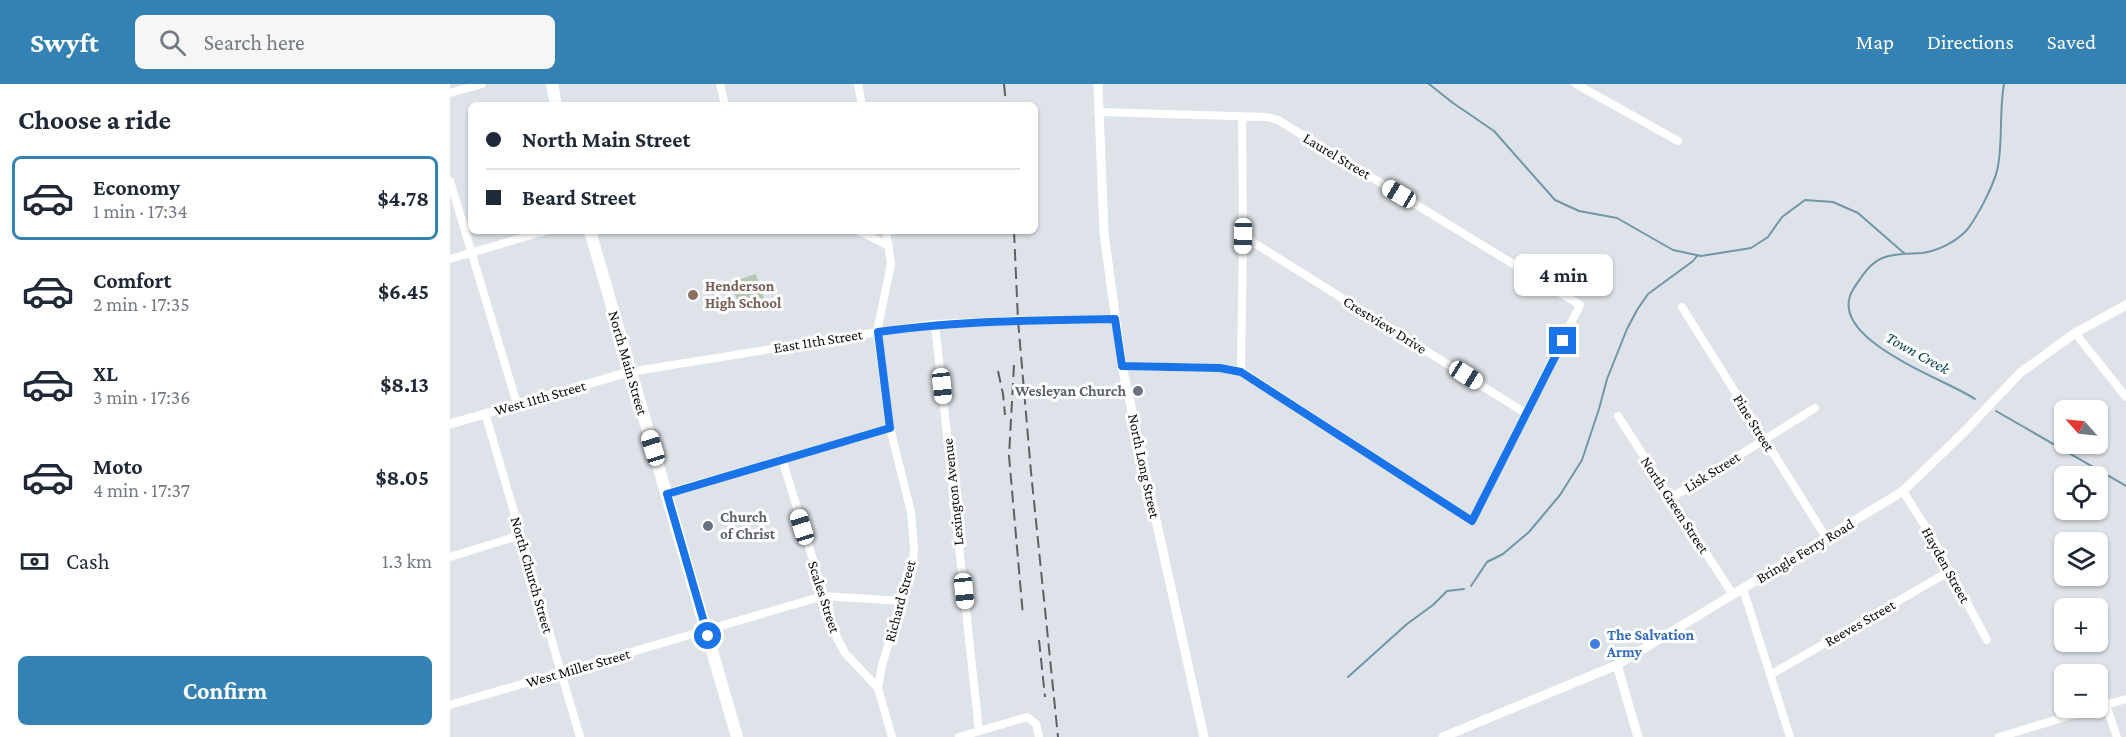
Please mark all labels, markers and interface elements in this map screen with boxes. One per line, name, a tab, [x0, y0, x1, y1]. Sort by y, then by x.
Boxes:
search box	[135, 15, 555, 69]
icon: search	[156, 26, 189, 59]
text: Swyft	[30, 27, 99, 58]
text: Search here	[204, 30, 305, 55]
text: Map	[1856, 30, 1894, 54]
text: Directions	[1927, 30, 2014, 54]
text: Saved	[2047, 30, 2096, 54]
text: Choose a ride	[18, 105, 171, 135]
text: North Main Street	[522, 127, 690, 152]
street label: Laurel Street	[1300, 130, 1375, 183]
icon: car	[21, 171, 75, 225]
text: Economy	[93, 175, 180, 200]
car	[1379, 177, 1419, 211]
text: Beard Street	[522, 185, 636, 210]
text: $4.78	[377, 186, 429, 211]
text: 1 min · 17:34	[93, 200, 188, 222]
car	[1234, 218, 1252, 254]
callout: 4 min	[1514, 254, 1612, 296]
icon: car	[21, 264, 75, 318]
text: 4 min	[1539, 264, 1588, 286]
text: Comfort	[93, 268, 171, 293]
place label: Henderson High School	[705, 278, 782, 311]
text: $6.45	[378, 279, 429, 304]
marker: Henderson High School	[686, 288, 700, 302]
text: 2 min · 17:35	[93, 293, 190, 315]
street label: Crestview Drive	[1340, 293, 1430, 357]
street label: North Main Street	[605, 309, 651, 418]
street label: East 11th Street	[772, 326, 865, 356]
route end	[1549, 327, 1576, 354]
water label: Town Creek	[1883, 329, 1954, 378]
icon: car	[21, 357, 75, 411]
car	[1446, 358, 1486, 392]
text: XL	[93, 361, 118, 386]
car	[931, 367, 953, 405]
text: $8.13	[380, 372, 429, 397]
street label: West 11th Street	[492, 377, 589, 419]
place label: Wesleyan Church	[1014, 383, 1126, 399]
marker: Wesleyan Church	[1131, 384, 1145, 398]
text: 3 min · 17:36	[93, 386, 190, 408]
street label: Pine Street	[1730, 392, 1778, 455]
north arrow	[2054, 400, 2108, 454]
map controls	[2054, 400, 2108, 718]
street label: North Long Street	[1124, 412, 1163, 521]
car	[639, 428, 667, 468]
street label: Lexington Avenue	[939, 437, 968, 546]
street label: Lisk Street	[1681, 448, 1744, 495]
icon: car	[21, 450, 75, 504]
text: Moto	[93, 454, 143, 479]
street label: North Green Street	[1638, 454, 1713, 557]
text: $8.05	[376, 465, 429, 490]
button: locate	[2054, 466, 2108, 520]
text: 4 min · 17:37	[93, 479, 190, 501]
car	[788, 507, 816, 547]
place label: Church of Christ	[720, 509, 776, 542]
street label: North Church Street	[508, 515, 557, 636]
street label: Bringle Ferry Road	[1753, 516, 1857, 587]
marker: Church of Christ	[701, 519, 715, 533]
street label: Hayden Street	[1918, 524, 1974, 607]
button: layers	[2054, 532, 2108, 586]
icon: cash	[18, 545, 51, 578]
text: Cash	[66, 549, 110, 574]
text: 1.3 km	[382, 550, 432, 572]
street label: Richard Street	[881, 557, 919, 644]
street label: Scales Street	[805, 559, 843, 636]
car	[953, 572, 975, 610]
street label: Reeves Street	[1822, 596, 1899, 650]
button: +	[2054, 598, 2108, 652]
route start	[694, 622, 721, 649]
place label: The Salvation Army	[1606, 627, 1695, 660]
marker: The Salvation Army	[1588, 637, 1602, 651]
street label: West Miller Street	[524, 645, 633, 691]
button: Confirm	[18, 656, 432, 725]
button: −	[2054, 664, 2108, 718]

